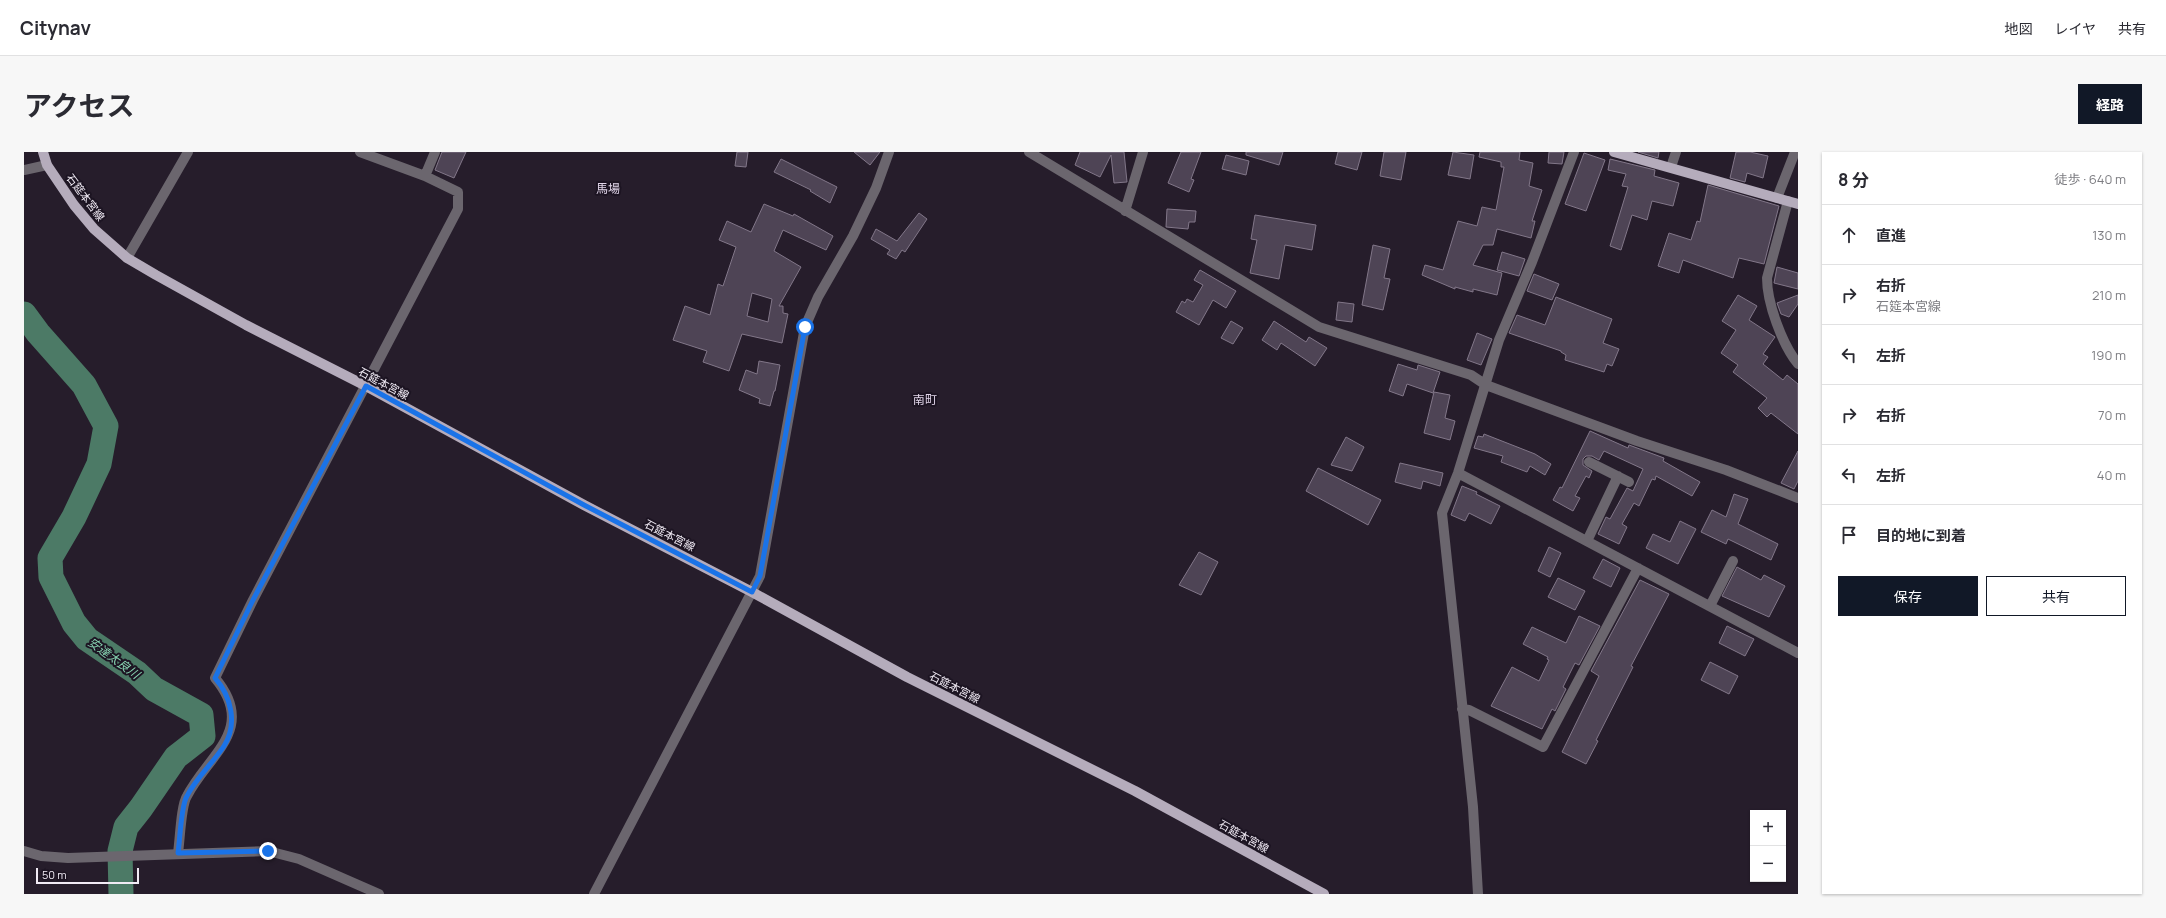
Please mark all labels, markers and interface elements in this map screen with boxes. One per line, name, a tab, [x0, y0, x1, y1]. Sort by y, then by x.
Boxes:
text: Citynav	[20, 15, 91, 41]
text: 地図	[2004, 19, 2032, 38]
text: レイヤ	[2054, 19, 2096, 38]
text: 共有	[2118, 19, 2146, 38]
button: 経路	[2078, 84, 2142, 124]
text: アクセス	[24, 86, 135, 124]
text: 8 分	[1838, 168, 1869, 191]
text: 徒歩 · 640 m	[2055, 170, 2126, 188]
street label: 石筵本宮線	[63, 171, 109, 223]
district label: 馬場	[596, 180, 620, 197]
icon: ahead	[1838, 224, 1860, 246]
text: 直進	[1876, 225, 1906, 246]
text: 130 m	[2092, 226, 2126, 244]
text: 右折	[1876, 275, 1906, 296]
icon: right	[1838, 284, 1860, 306]
text: 210 m	[2092, 286, 2126, 304]
text: 石筵本宮線	[1876, 297, 1941, 315]
route start	[796, 318, 814, 336]
icon: left	[1838, 344, 1860, 366]
text: 左折	[1876, 345, 1906, 366]
text: 190 m	[2091, 346, 2126, 364]
street label: 石筵本宮線	[356, 363, 412, 403]
district label: 南町	[913, 391, 937, 408]
icon: right	[1838, 404, 1860, 426]
text: 右折	[1876, 405, 1906, 426]
text: 70 m	[2098, 406, 2126, 424]
icon: left	[1838, 464, 1860, 486]
text: 左折	[1876, 465, 1906, 486]
text: 40 m	[2097, 466, 2126, 484]
street label: 石筵本宮線	[642, 516, 698, 554]
icon: arrive	[1838, 524, 1860, 546]
text: 目的地に到着	[1876, 525, 1966, 546]
button: 保存	[1838, 576, 1978, 616]
button: 共有	[1986, 576, 2126, 616]
water label: 安達太良川	[85, 633, 145, 684]
street label: 石筵本宮線	[927, 668, 983, 706]
map controls	[1750, 810, 1786, 882]
button: +	[1750, 810, 1786, 846]
street label: 石筵本宮線	[1216, 816, 1272, 856]
route end	[259, 842, 277, 860]
button: −	[1750, 846, 1786, 882]
scale bar	[36, 866, 139, 885]
text: 50 m	[42, 867, 67, 882]

